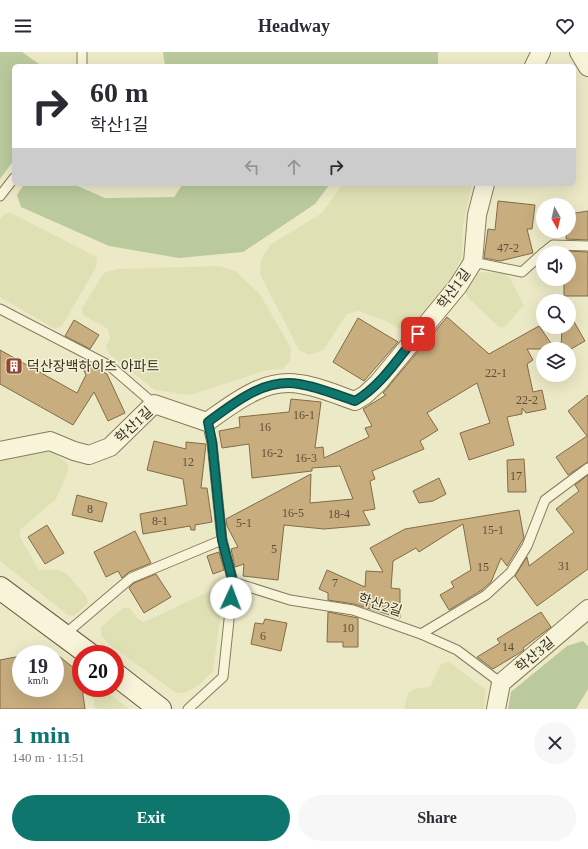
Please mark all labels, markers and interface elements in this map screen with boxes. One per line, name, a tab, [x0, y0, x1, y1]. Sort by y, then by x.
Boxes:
icon: menu	[12, 15, 34, 37]
icon: heart	[554, 15, 576, 37]
text: Headway	[258, 16, 330, 36]
text: 60 m	[90, 77, 148, 108]
icon: right	[24, 80, 76, 132]
text: 학산1길	[90, 115, 149, 135]
icon: left	[241, 156, 263, 178]
icon: ahead	[283, 156, 305, 178]
icon: right	[325, 156, 347, 178]
north arrow	[536, 198, 576, 238]
map controls	[536, 198, 576, 382]
house number: 47-2	[497, 241, 519, 255]
button: sound	[536, 246, 576, 286]
street label: 학산1길	[434, 266, 473, 312]
button: search	[536, 294, 576, 334]
pin	[401, 317, 435, 351]
icon: arrive	[407, 323, 429, 345]
button: layers	[536, 342, 576, 382]
building icon: 덕산장백하이츠 아파트	[4, 356, 24, 376]
place label: 덕산장백하이츠 아파트	[27, 359, 159, 374]
house number: 22-1	[485, 366, 507, 380]
house number: 22-2	[516, 393, 538, 407]
street label: 학산1길	[112, 403, 156, 446]
house number: 16-1	[293, 408, 315, 422]
house number: 16	[259, 420, 271, 434]
house number: 16-2	[261, 446, 283, 460]
house number: 16-3	[295, 451, 317, 465]
house number: 12	[182, 455, 194, 469]
house number: 17	[510, 469, 522, 483]
house number: 8	[87, 502, 93, 516]
house number: 16-5	[282, 506, 304, 520]
house number: 18-4	[328, 507, 350, 521]
house number: 8-1	[152, 514, 168, 528]
house number: 5-1	[236, 516, 252, 530]
house number: 15-1	[482, 523, 504, 537]
house number: 5	[271, 542, 277, 556]
house number: 31	[558, 559, 570, 573]
house number: 15	[477, 560, 489, 574]
house number: 7	[332, 576, 338, 590]
position arrow	[210, 577, 252, 619]
street label: 학산2길	[356, 590, 404, 619]
house number: 10	[342, 621, 354, 635]
house number: 6	[260, 629, 266, 643]
street label: 학산3길	[512, 634, 557, 675]
house number: 14	[502, 640, 514, 654]
speed limit sign: 20	[72, 645, 124, 697]
text: 19	[28, 655, 48, 677]
text: km/h	[28, 675, 48, 686]
text: 1 min	[12, 722, 70, 748]
button: close	[534, 722, 576, 764]
text: 140 m · 11:51	[12, 750, 85, 765]
button: Exit	[12, 795, 290, 841]
button: Share	[298, 795, 576, 841]

